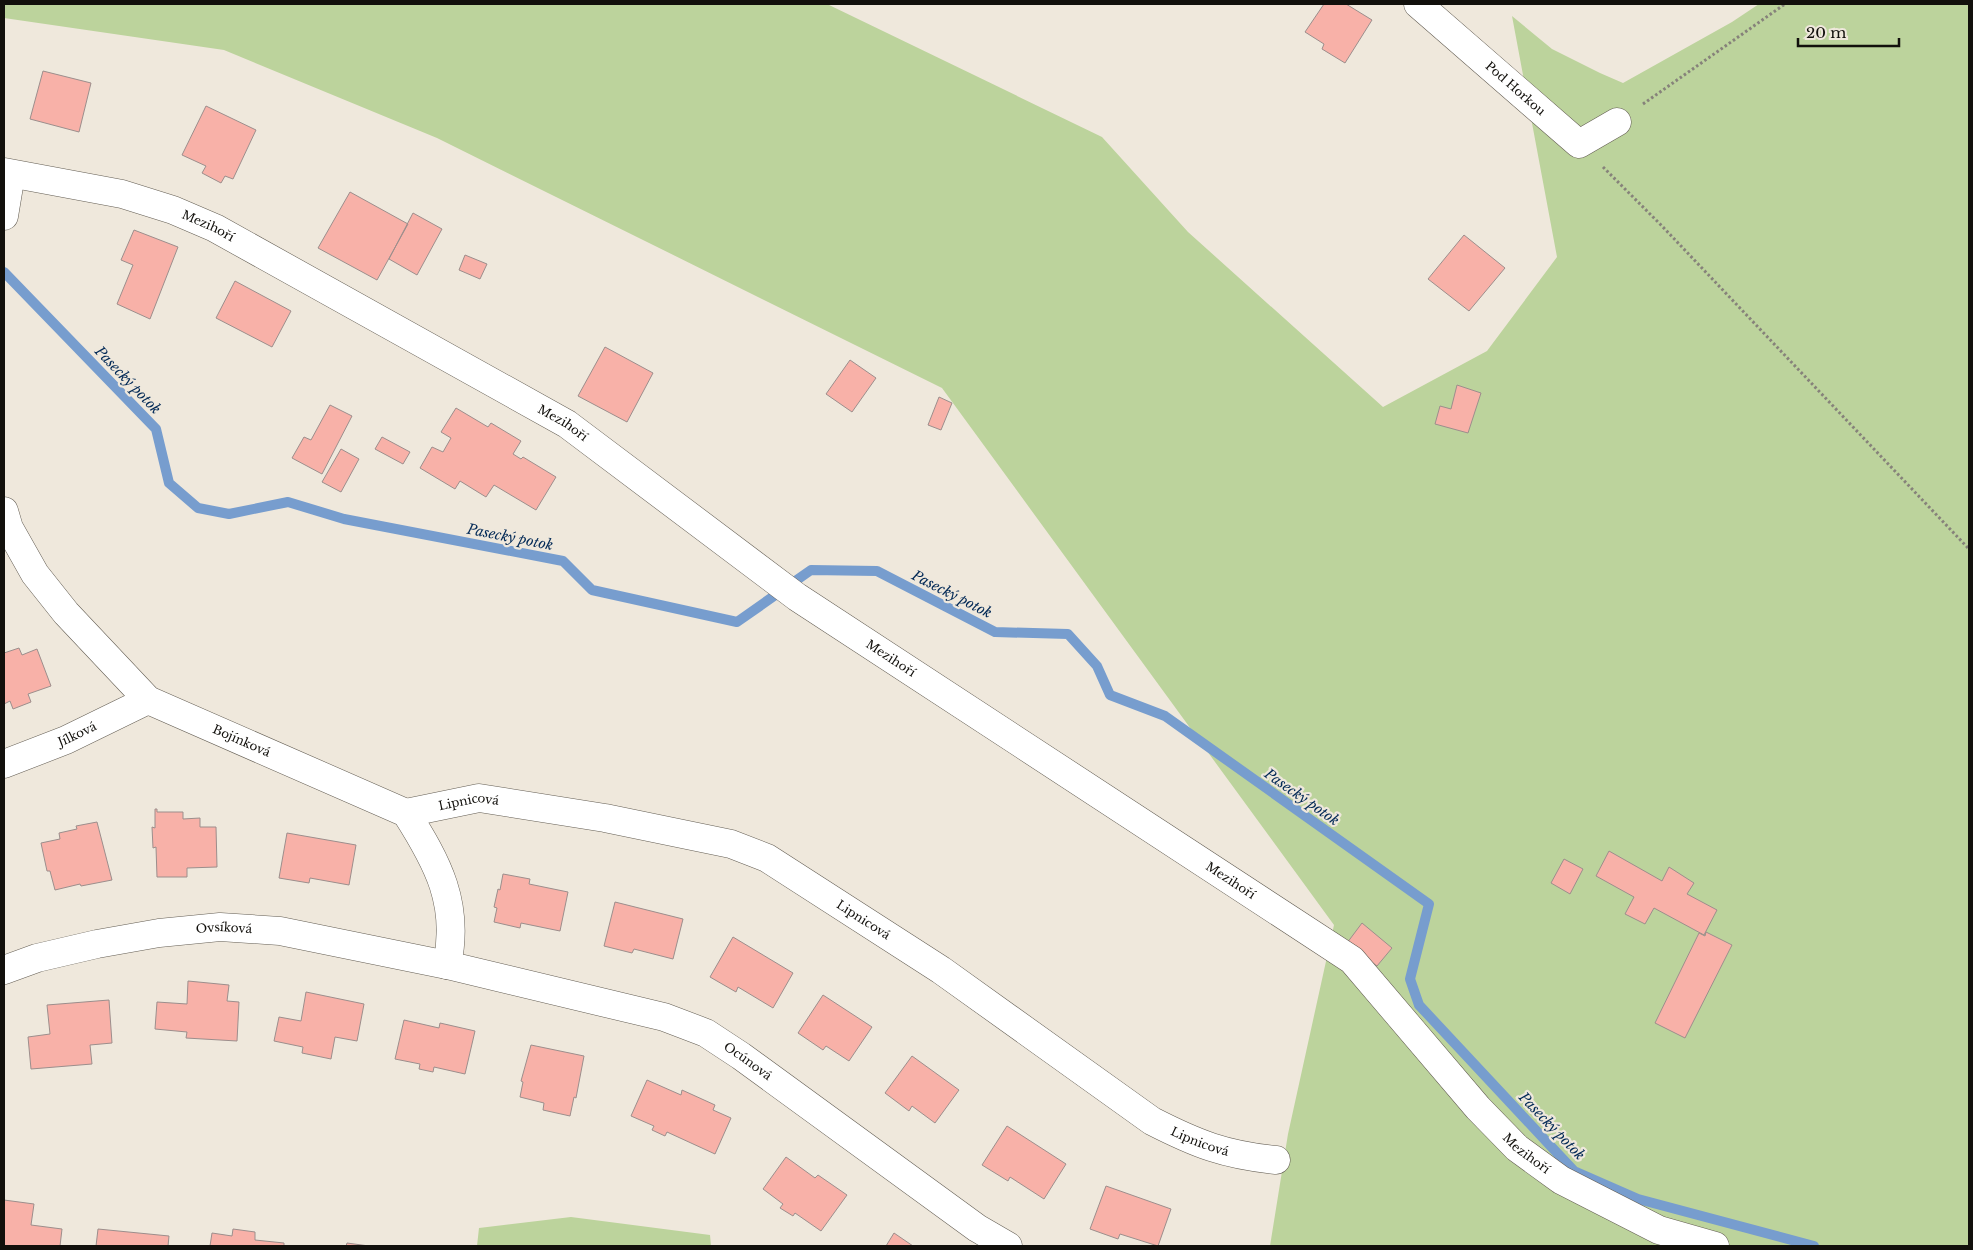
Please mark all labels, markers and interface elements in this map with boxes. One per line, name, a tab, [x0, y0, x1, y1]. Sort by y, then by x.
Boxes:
scale bar	[1798, 15, 1899, 47]
text: 20 m	[1806, 23, 1846, 42]
street label: Pod Horkou	[1483, 58, 1549, 118]
street label: Mezihoří	[180, 207, 238, 245]
water label: Pasecký potok	[90, 342, 165, 418]
street label: Mezihoří	[535, 401, 592, 445]
water label: Pasecký potok	[464, 520, 555, 554]
water label: Pasecký potok	[908, 566, 995, 622]
street label: Mezihoří	[863, 636, 920, 680]
street label: Jílková	[54, 718, 99, 750]
street label: Bojínková	[210, 721, 273, 760]
water label: Pasecký potok	[1260, 764, 1343, 829]
street label: Lipnicová	[437, 790, 500, 813]
street label: Mezihoří	[1203, 858, 1259, 902]
street label: Lipnicová	[834, 897, 894, 943]
street label: Ovsíková	[195, 919, 253, 936]
street label: Ocúnová	[721, 1039, 775, 1083]
water label: Pasecký potok	[1514, 1088, 1589, 1164]
street label: Lipnicová	[1168, 1123, 1231, 1159]
street label: Mezihoří	[1500, 1130, 1554, 1177]

